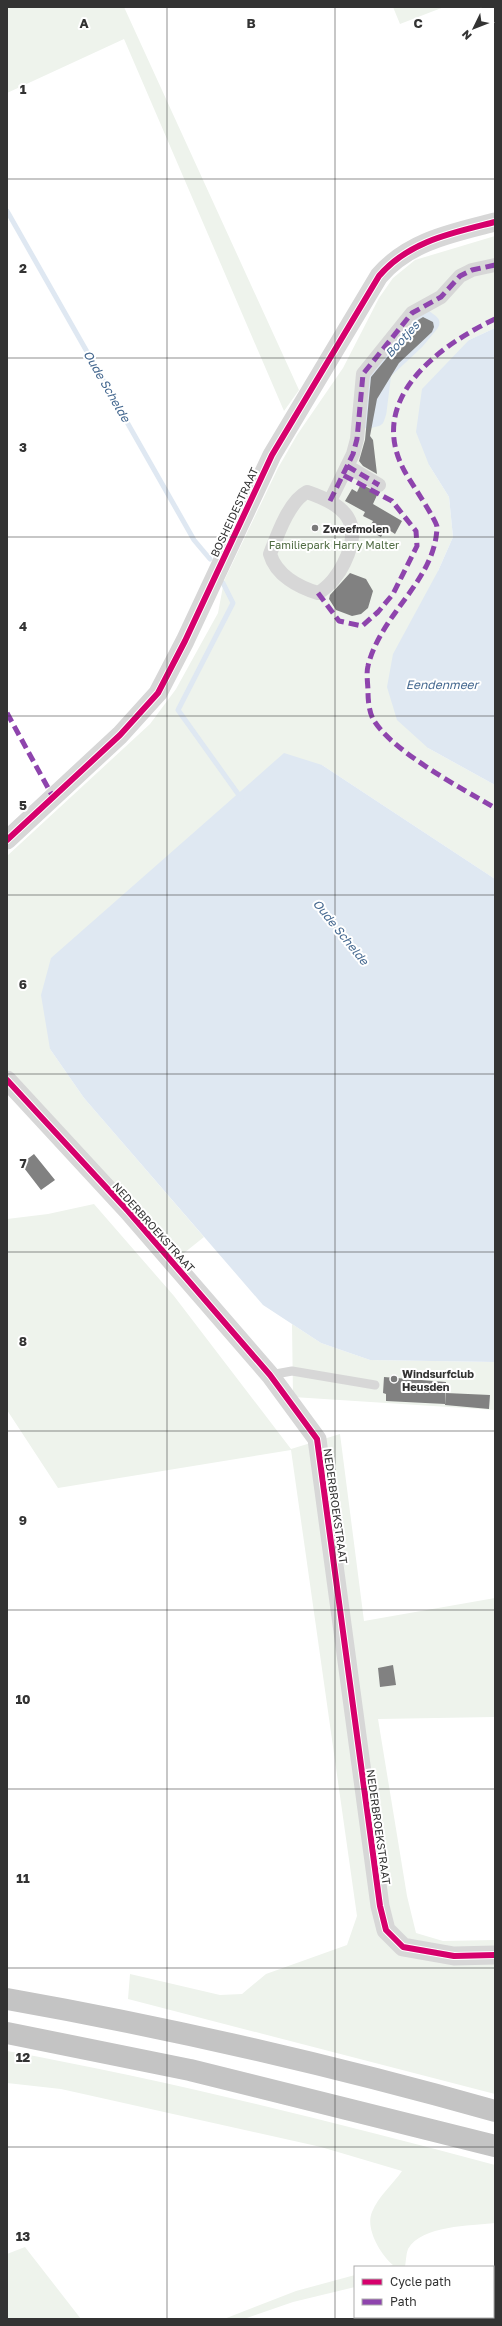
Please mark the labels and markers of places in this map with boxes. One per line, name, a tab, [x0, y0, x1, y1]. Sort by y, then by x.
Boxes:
place label: Zweefmolen	[323, 522, 389, 535]
marker: Zweefmolen	[310, 523, 320, 533]
place label: Windsurfclub Heusden	[402, 1367, 474, 1393]
marker: Windsurfclub Heusden	[389, 1374, 399, 1384]

